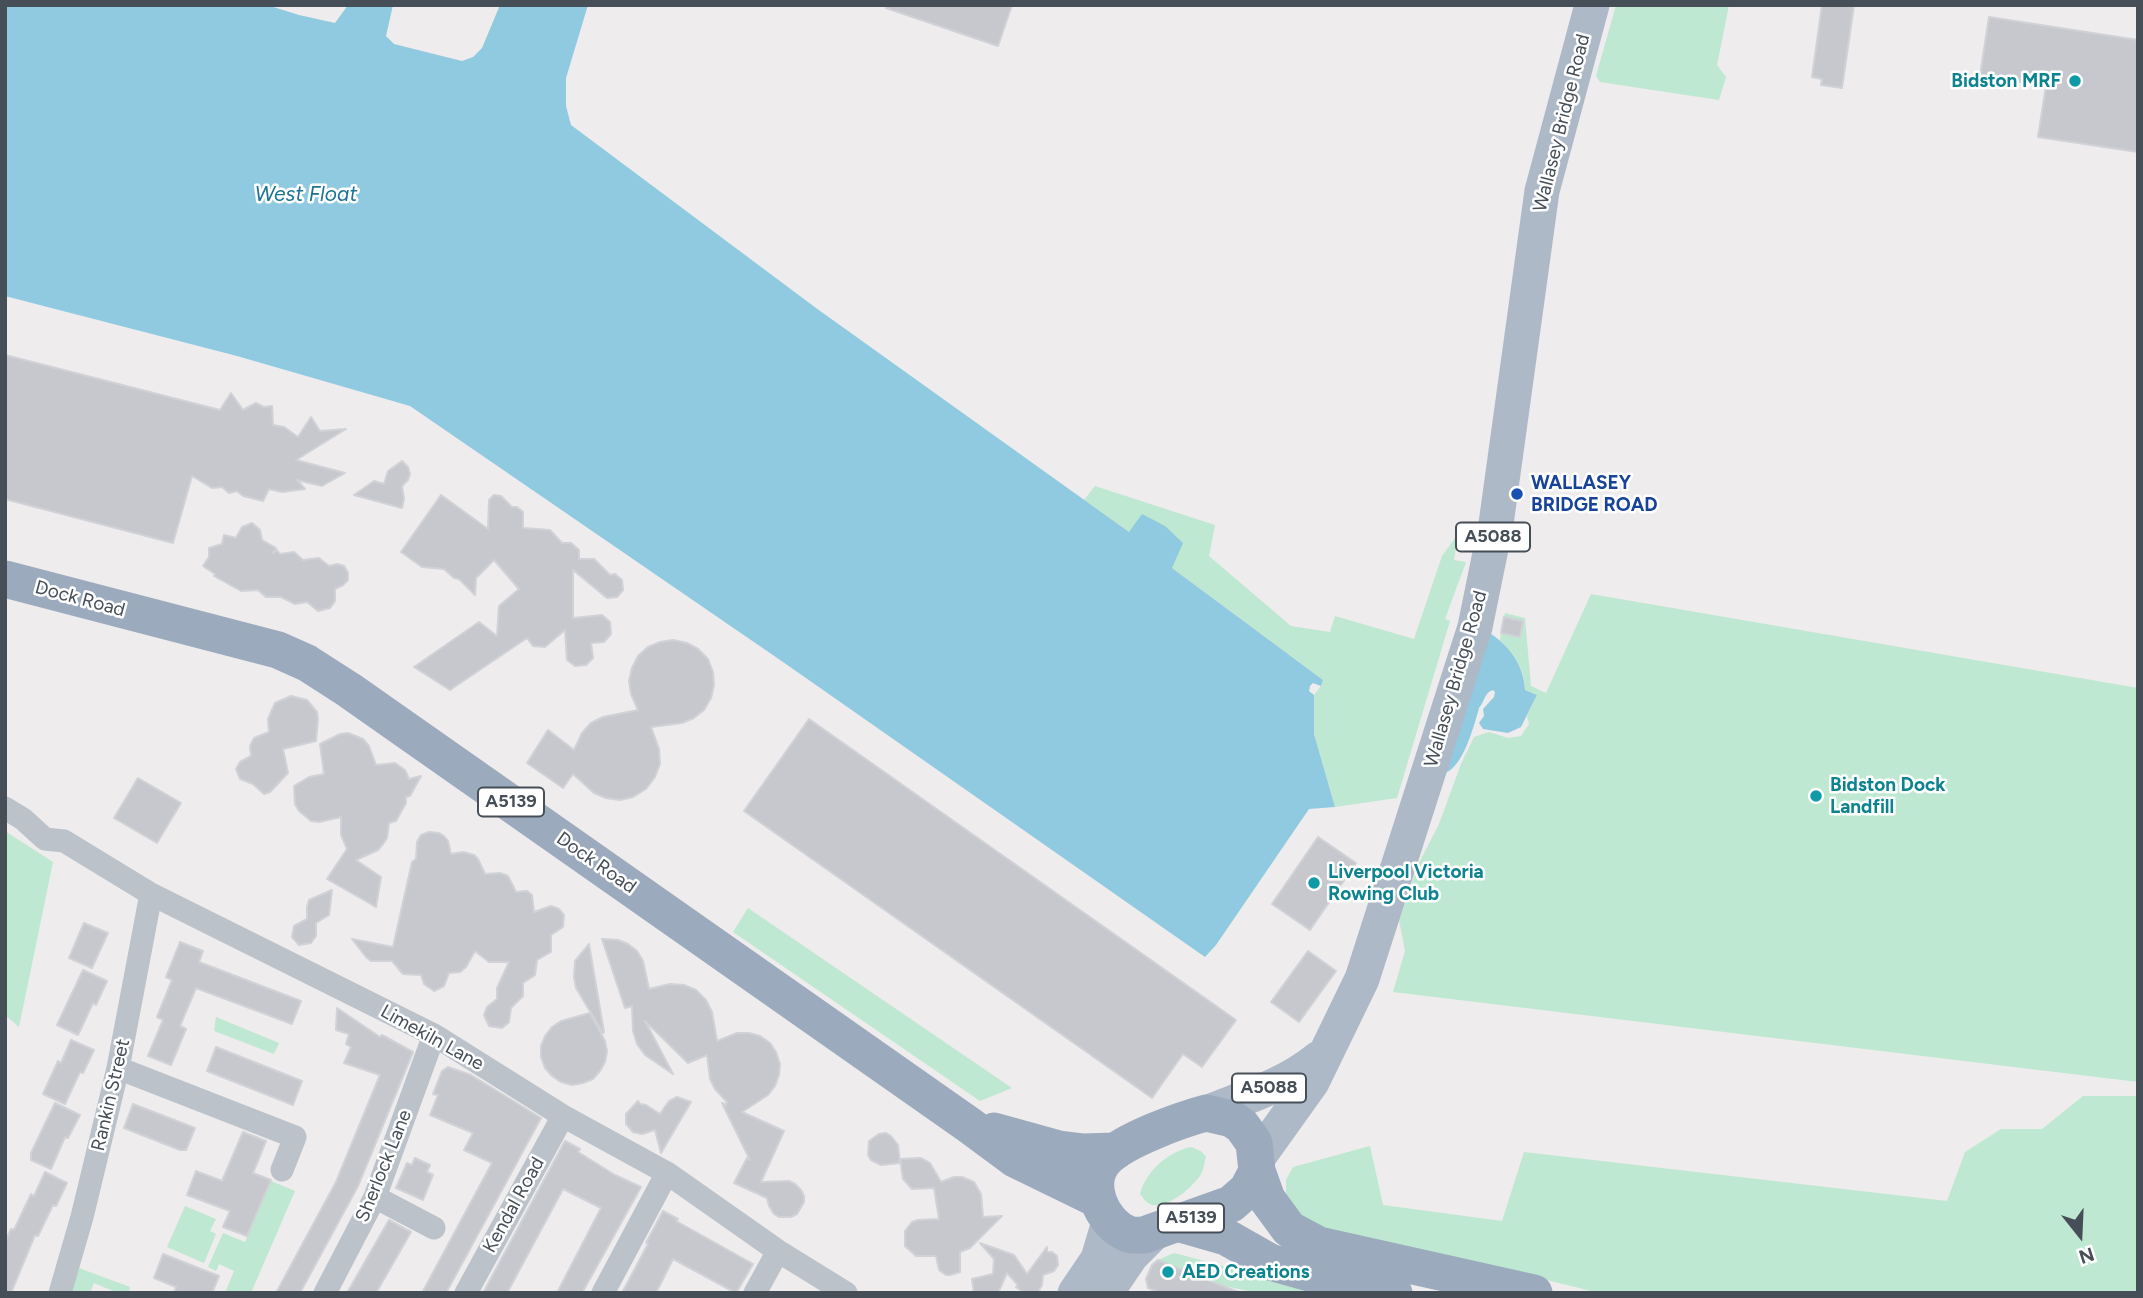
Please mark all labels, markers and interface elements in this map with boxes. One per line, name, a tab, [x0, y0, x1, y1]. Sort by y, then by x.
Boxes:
street label: Wallasey Bridge Road	[1529, 32, 1595, 214]
place label: Bidston MRF	[1951, 70, 2061, 92]
marker: Bidston MRF	[2067, 73, 2083, 89]
water label: West Float	[255, 182, 357, 208]
place label: WALLASEY BRIDGE ROAD	[1531, 472, 1658, 516]
marker: WALLASEY BRIDGE ROAD	[1509, 486, 1525, 502]
road number: A5088	[1456, 522, 1530, 552]
street label: Dock Road	[33, 576, 127, 622]
street label: Wallasey Bridge Road	[1420, 588, 1492, 770]
place label: Bidston Dock Landfill	[1830, 774, 1946, 818]
road number: A5139	[478, 788, 544, 816]
marker: Bidston Dock Landfill	[1808, 788, 1824, 804]
street label: Dock Road	[552, 827, 640, 899]
place label: Liverpool Victoria Rowing Club	[1328, 861, 1484, 905]
marker: Liverpool Victoria Rowing Club	[1306, 875, 1322, 891]
street label: Limekiln Lane	[376, 1000, 488, 1076]
street label: Rankin Street	[87, 1037, 135, 1153]
road number: A5088	[1232, 1073, 1306, 1102]
street label: Sherlock Lane	[351, 1107, 417, 1225]
street label: Kendal Road	[478, 1153, 550, 1257]
north arrow	[2045, 1200, 2115, 1270]
road number: A5139	[1158, 1204, 1224, 1232]
text: N	[2076, 1242, 2097, 1269]
place label: AED Creations	[1182, 1261, 1310, 1283]
marker: AED Creations	[1160, 1264, 1176, 1280]

